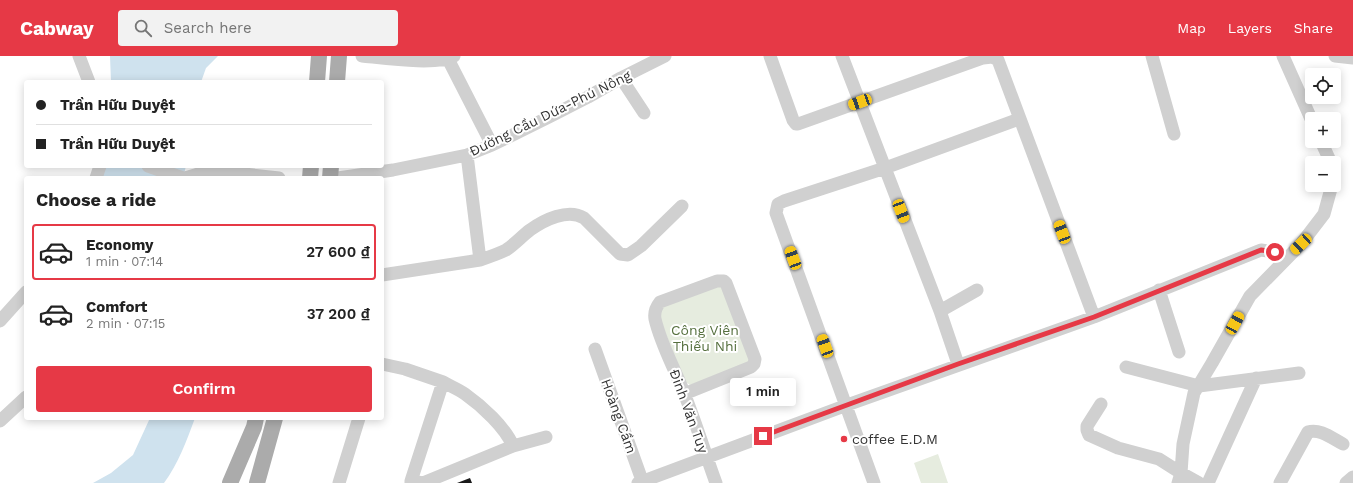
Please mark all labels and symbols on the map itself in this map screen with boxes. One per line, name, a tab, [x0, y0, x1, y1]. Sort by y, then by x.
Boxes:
street label: Đường Cầu Dứa-Phú Nông	[466, 67, 634, 159]
car	[847, 92, 873, 112]
car	[891, 198, 911, 224]
car	[1052, 219, 1072, 245]
car	[1288, 231, 1314, 257]
route start	[1266, 243, 1284, 261]
car	[783, 245, 803, 271]
car	[1224, 310, 1246, 336]
park label: Công Viên Thiếu Nhi	[671, 322, 739, 354]
car	[815, 333, 835, 359]
street label: Đinh Văn Tuy	[666, 367, 712, 456]
street label: Hoàng Cầm	[598, 376, 640, 456]
callout: 1 min	[730, 378, 796, 406]
route end	[754, 427, 772, 445]
place label: coffee E.D.M	[852, 431, 938, 447]
marker: coffee E.D.M	[839, 434, 849, 444]

